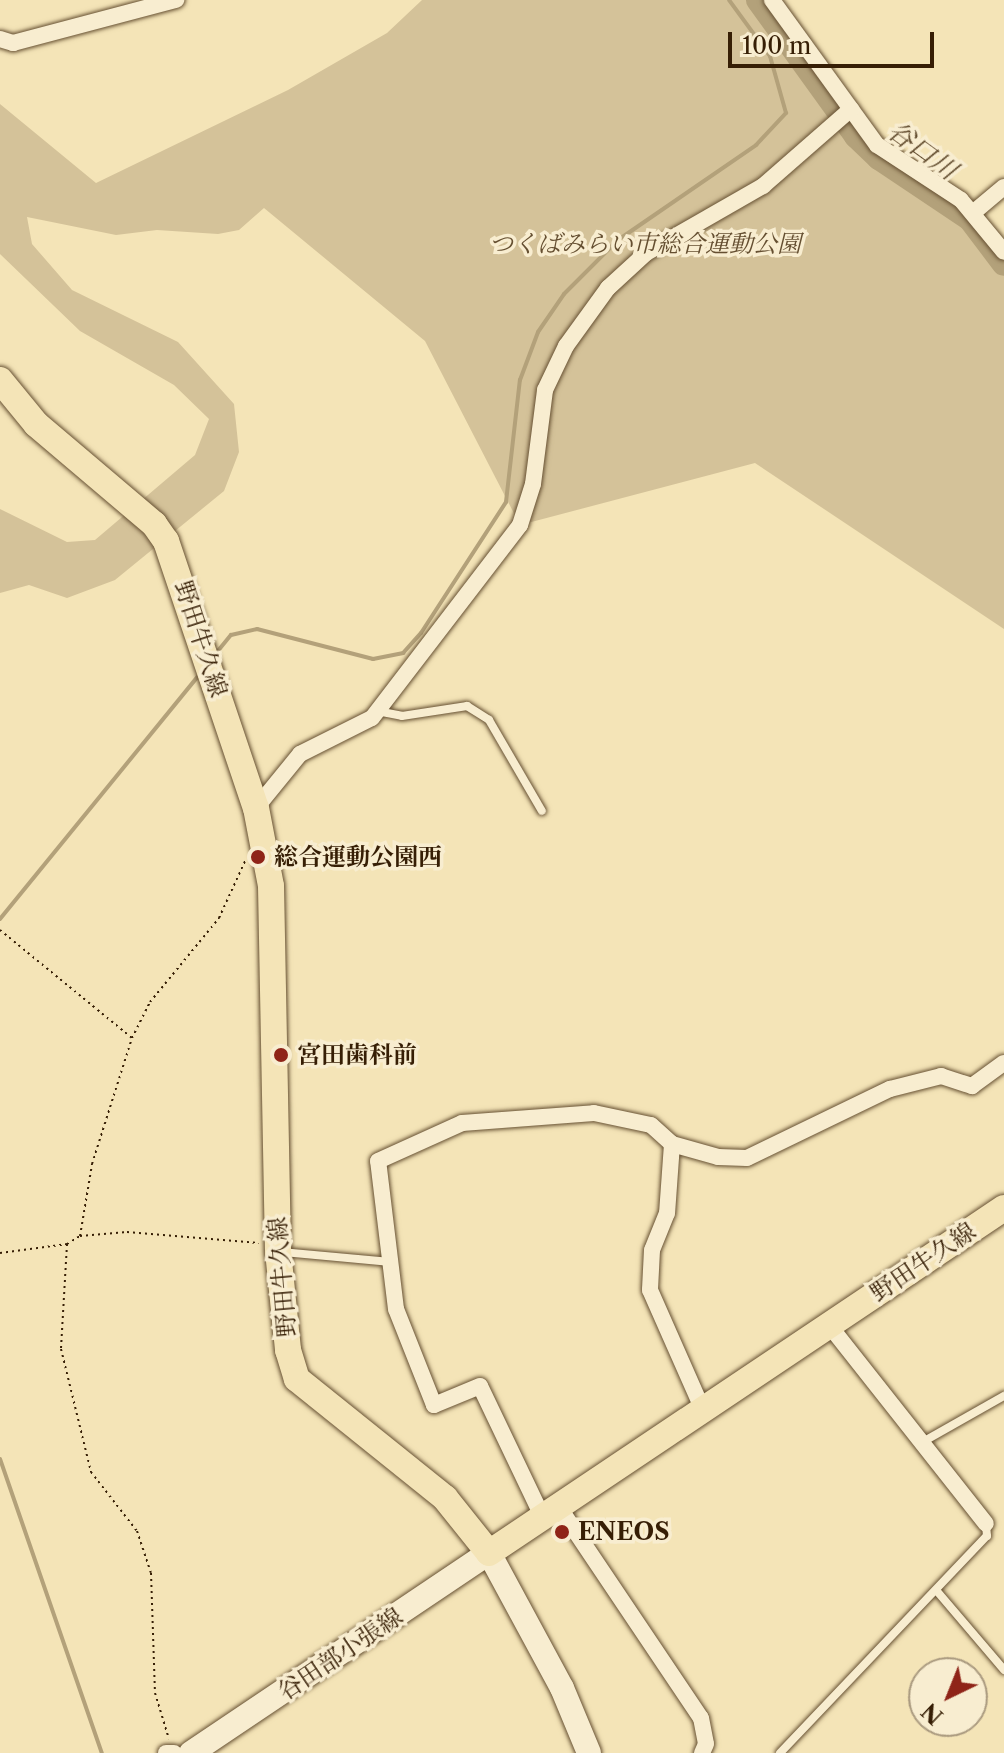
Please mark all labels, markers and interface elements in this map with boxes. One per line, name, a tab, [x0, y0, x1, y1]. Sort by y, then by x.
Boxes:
scale bar	[732, 16, 938, 66]
text: 100 m	[742, 31, 811, 60]
water label: 谷口川	[881, 115, 963, 187]
park label: つくばみらい市総合運動公園	[489, 230, 801, 258]
street label: 野田牛久線	[169, 577, 233, 701]
place label: 総合運動公園西	[274, 843, 442, 871]
marker: 総合運動公園西	[249, 848, 267, 866]
place label: 宮田歯科前	[297, 1041, 417, 1069]
marker: 宮田歯科前	[272, 1046, 290, 1064]
street label: 野田牛久線	[262, 1216, 302, 1338]
street label: 野田牛久線	[865, 1217, 981, 1307]
place label: ENEOS	[578, 1518, 670, 1546]
marker: ENEOS	[553, 1523, 571, 1541]
street label: 谷田部小張線	[272, 1602, 408, 1706]
north arrow	[908, 1657, 988, 1737]
text: N	[916, 1697, 949, 1730]

